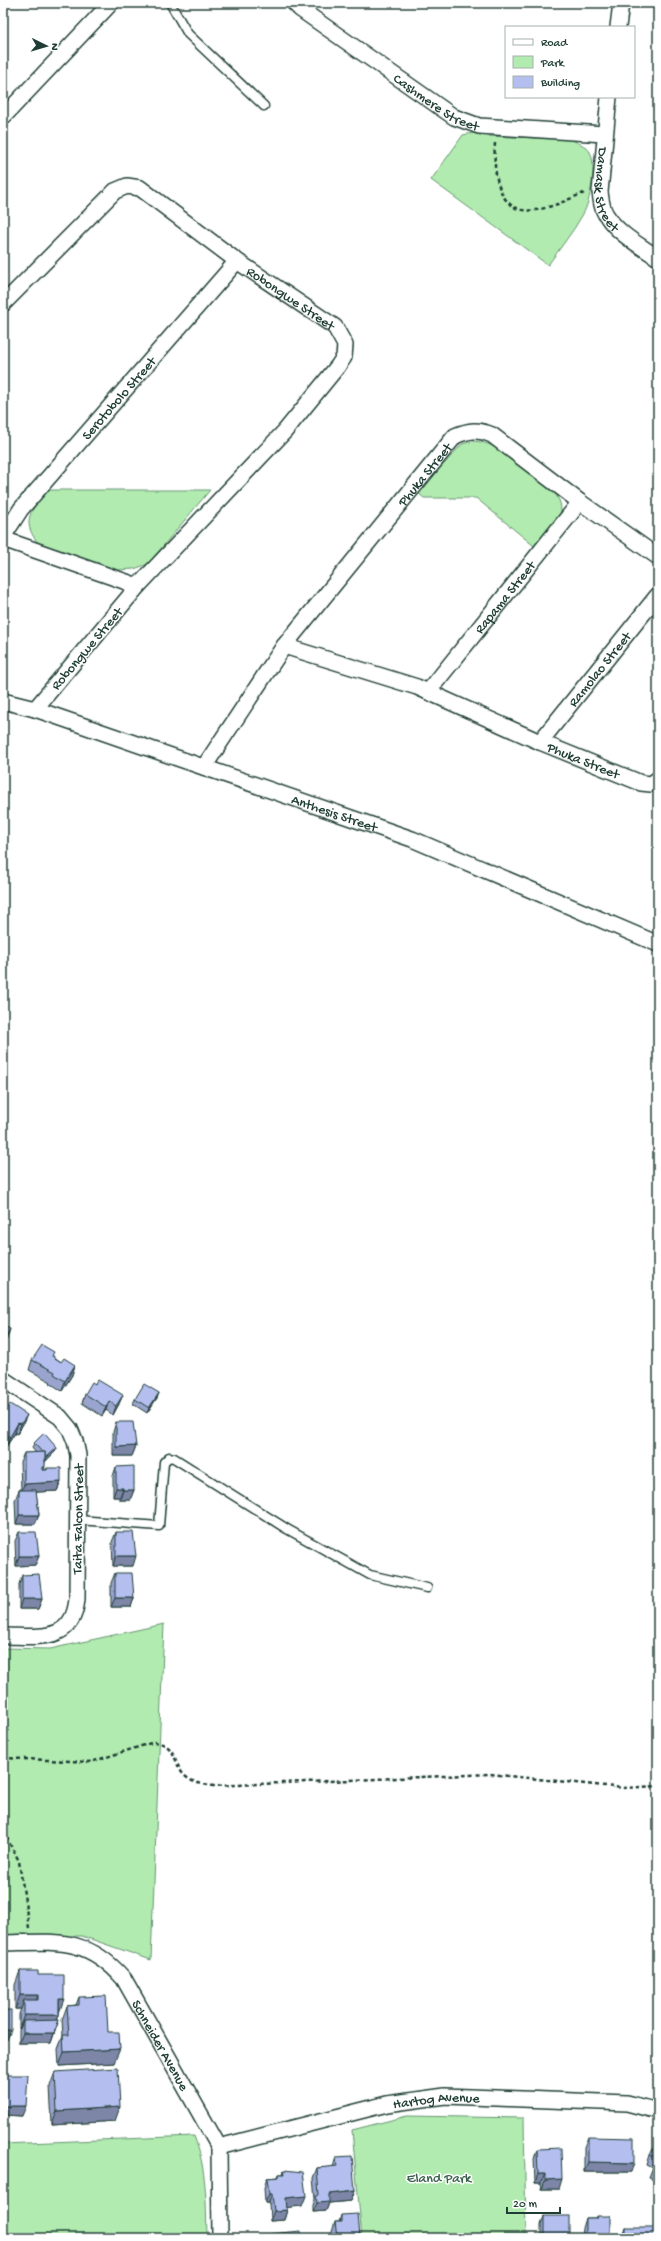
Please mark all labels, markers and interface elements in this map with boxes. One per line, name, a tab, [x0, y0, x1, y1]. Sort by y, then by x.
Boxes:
north arrow	[26, 26, 66, 66]
legend	[505, 26, 635, 98]
text: Road	[541, 37, 568, 51]
text: N	[48, 43, 60, 51]
text: Park	[540, 57, 566, 71]
street label: Cashmere Street	[389, 71, 482, 137]
text: Building	[540, 77, 580, 91]
street label: Damask Street	[589, 145, 623, 237]
street label: Robongwe Street	[242, 264, 338, 336]
street label: Serotobolo Street	[79, 353, 162, 444]
street label: Phuka Street	[395, 439, 458, 511]
street label: Rapama Street	[472, 558, 541, 638]
street label: Robongwe Street	[48, 604, 128, 694]
street label: Ramolao Street	[566, 628, 637, 711]
street label: Phuka Street	[543, 739, 623, 785]
street label: Anthesis Street	[289, 792, 380, 838]
street label: Taita Falcon Street	[70, 1462, 89, 1575]
street label: Schneider Avenue	[127, 1998, 192, 2095]
street label: Hartog Avenue	[392, 2090, 481, 2114]
park label: Eland Park	[407, 2171, 473, 2188]
scale bar	[507, 2189, 560, 2215]
text: 20 m	[513, 2198, 538, 2212]

